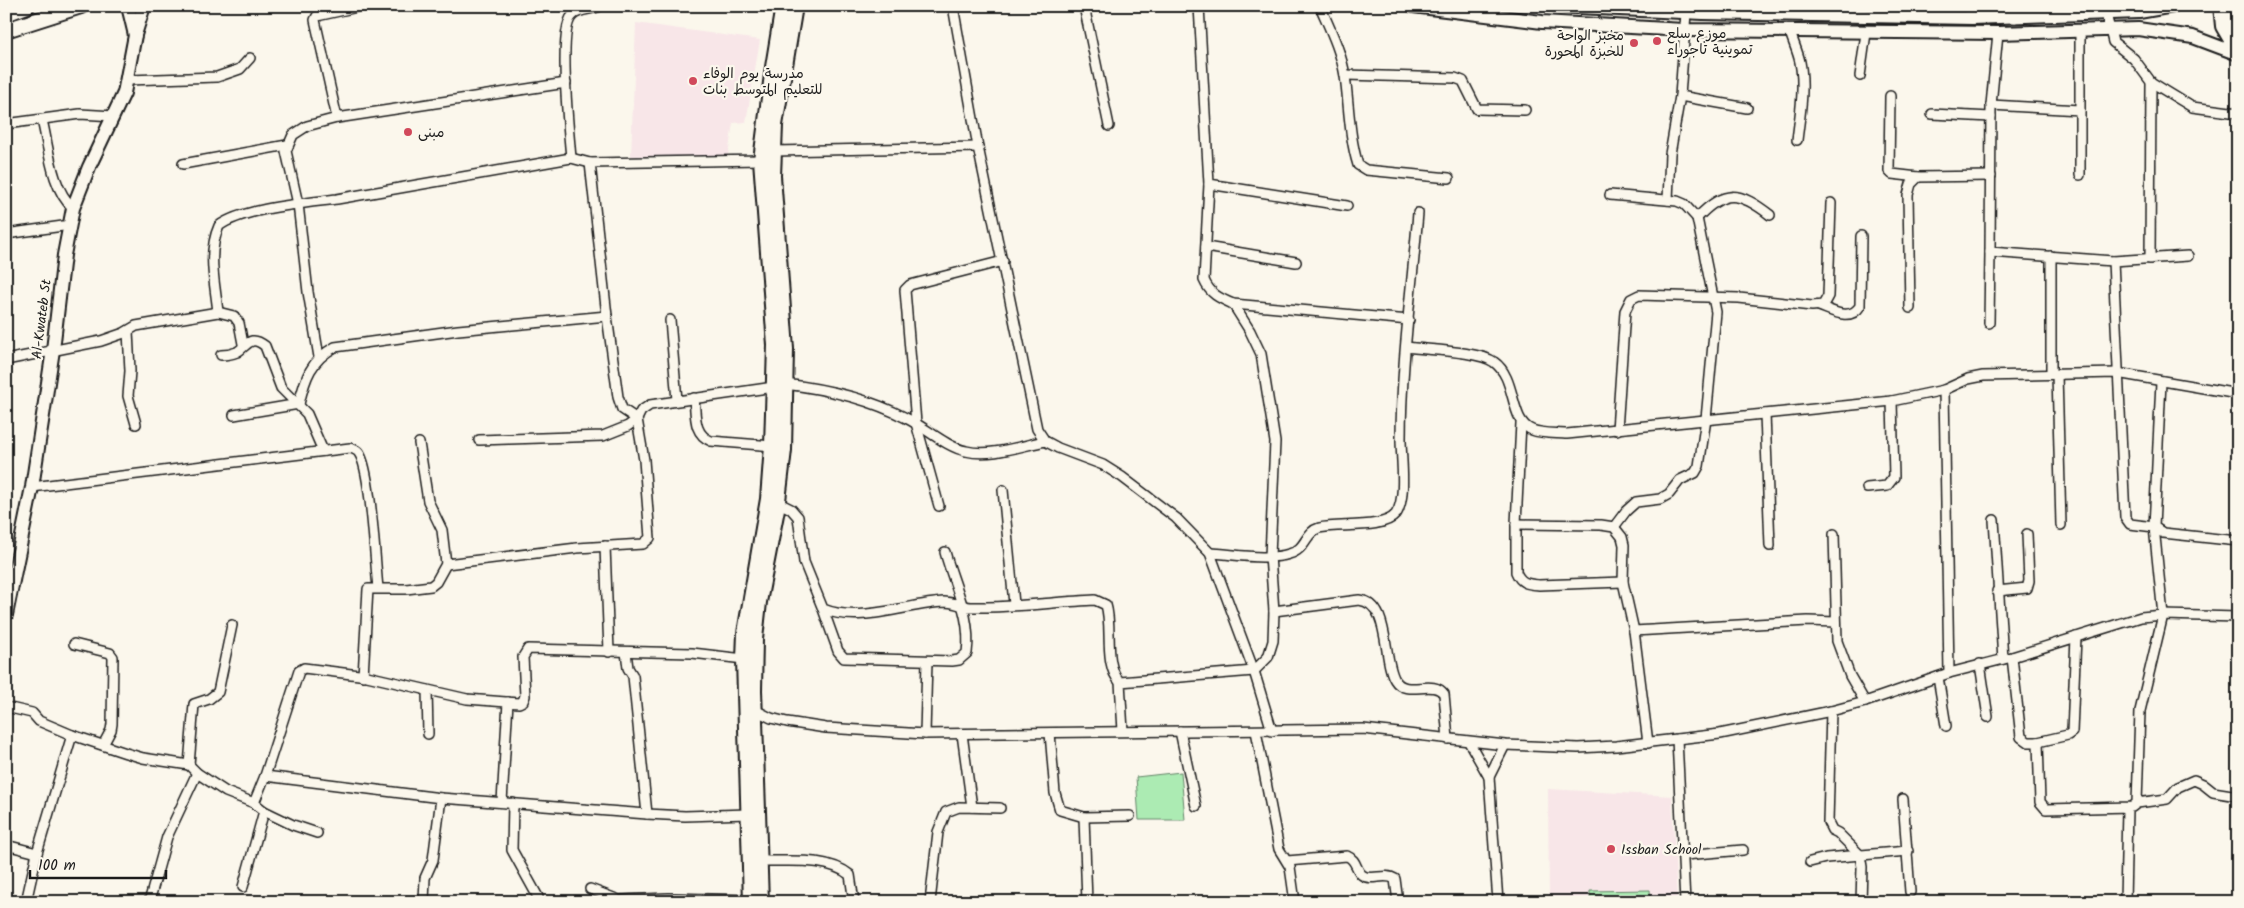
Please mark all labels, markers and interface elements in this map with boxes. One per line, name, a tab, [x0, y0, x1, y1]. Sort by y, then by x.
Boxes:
place label: موزع سلع تموينية تاجوراء	[1667, 23, 1754, 61]
place label: مخبز الواحة للخبزة المحورة	[1545, 25, 1624, 63]
marker: موزع سلع تموينية تاجوراء	[1651, 35, 1663, 47]
marker: مخبز الواحة للخبزة المحورة	[1628, 37, 1640, 49]
place label: مدرسة يوم الوفاء للتعليم المتوسط بنات	[703, 63, 822, 101]
marker: مدرسة يوم الوفاء للتعليم المتوسط بنات	[687, 75, 699, 87]
place label: مبنى	[418, 122, 444, 144]
marker: مبنى	[402, 126, 414, 138]
street label: Al-Kwateb St	[26, 277, 58, 360]
place label: Issban School	[1621, 839, 1702, 861]
marker: Issban School	[1605, 843, 1617, 855]
scale bar	[30, 848, 166, 880]
text: 100 m	[38, 854, 76, 878]

